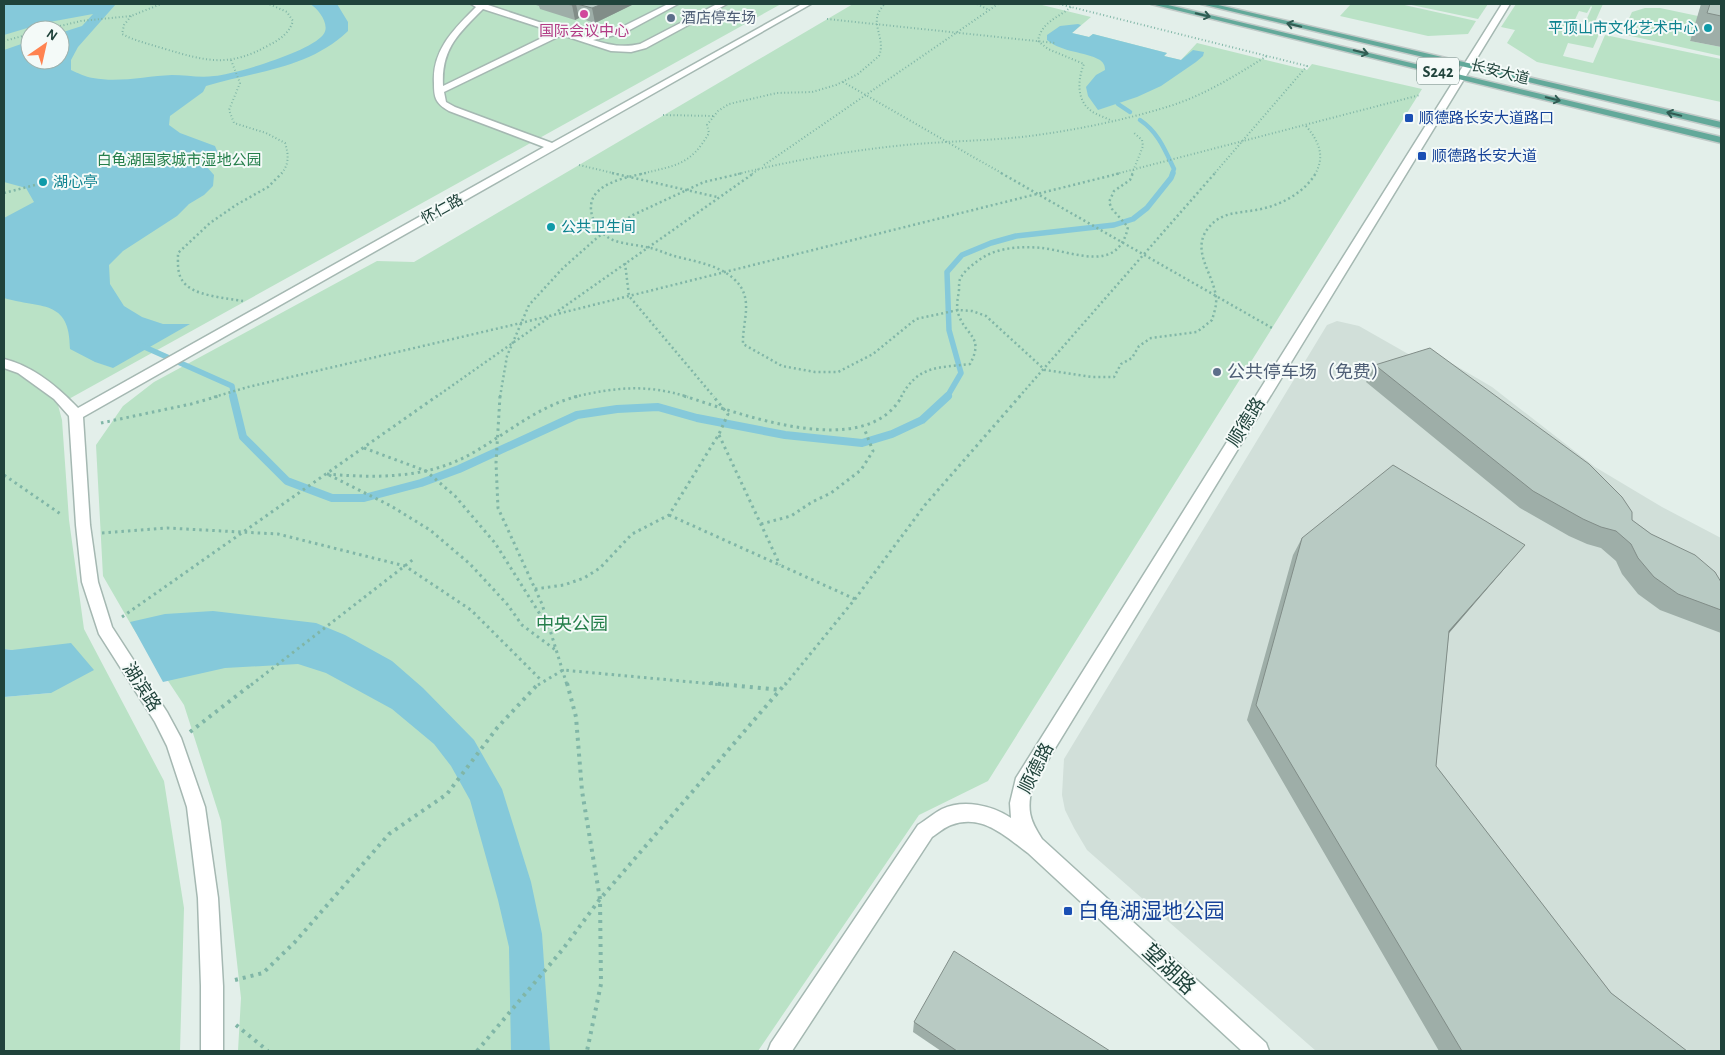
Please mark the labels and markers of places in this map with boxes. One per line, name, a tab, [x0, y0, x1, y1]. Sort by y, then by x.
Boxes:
marker: 国际会议中心	[578, 8, 590, 20]
place label: 酒店停车场	[681, 10, 756, 26]
marker: 酒店停车场	[665, 12, 677, 24]
place label: 平顶山市文化艺术中心	[1548, 19, 1698, 36]
marker: 平顶山市文化艺术中心	[1702, 22, 1714, 34]
place label: 国际会议中心	[539, 23, 629, 39]
place label: 顺德路长安大道路口	[1419, 109, 1554, 126]
marker: 顺德路长安大道路口	[1403, 112, 1415, 124]
place label: 顺德路长安大道	[1432, 147, 1537, 164]
marker: 顺德路长安大道	[1416, 150, 1428, 162]
place label: 湖心亭	[53, 174, 98, 190]
marker: 湖心亭	[37, 176, 49, 188]
place label: 公共卫生间	[561, 219, 636, 235]
marker: 公共卫生间	[545, 221, 557, 233]
place label: 公共停车场（免费）	[1227, 362, 1389, 382]
marker: 公共停车场（免费）	[1211, 366, 1223, 378]
place label: 白龟湖湿地公园	[1078, 900, 1225, 922]
marker: 白龟湖湿地公园	[1062, 905, 1074, 917]

